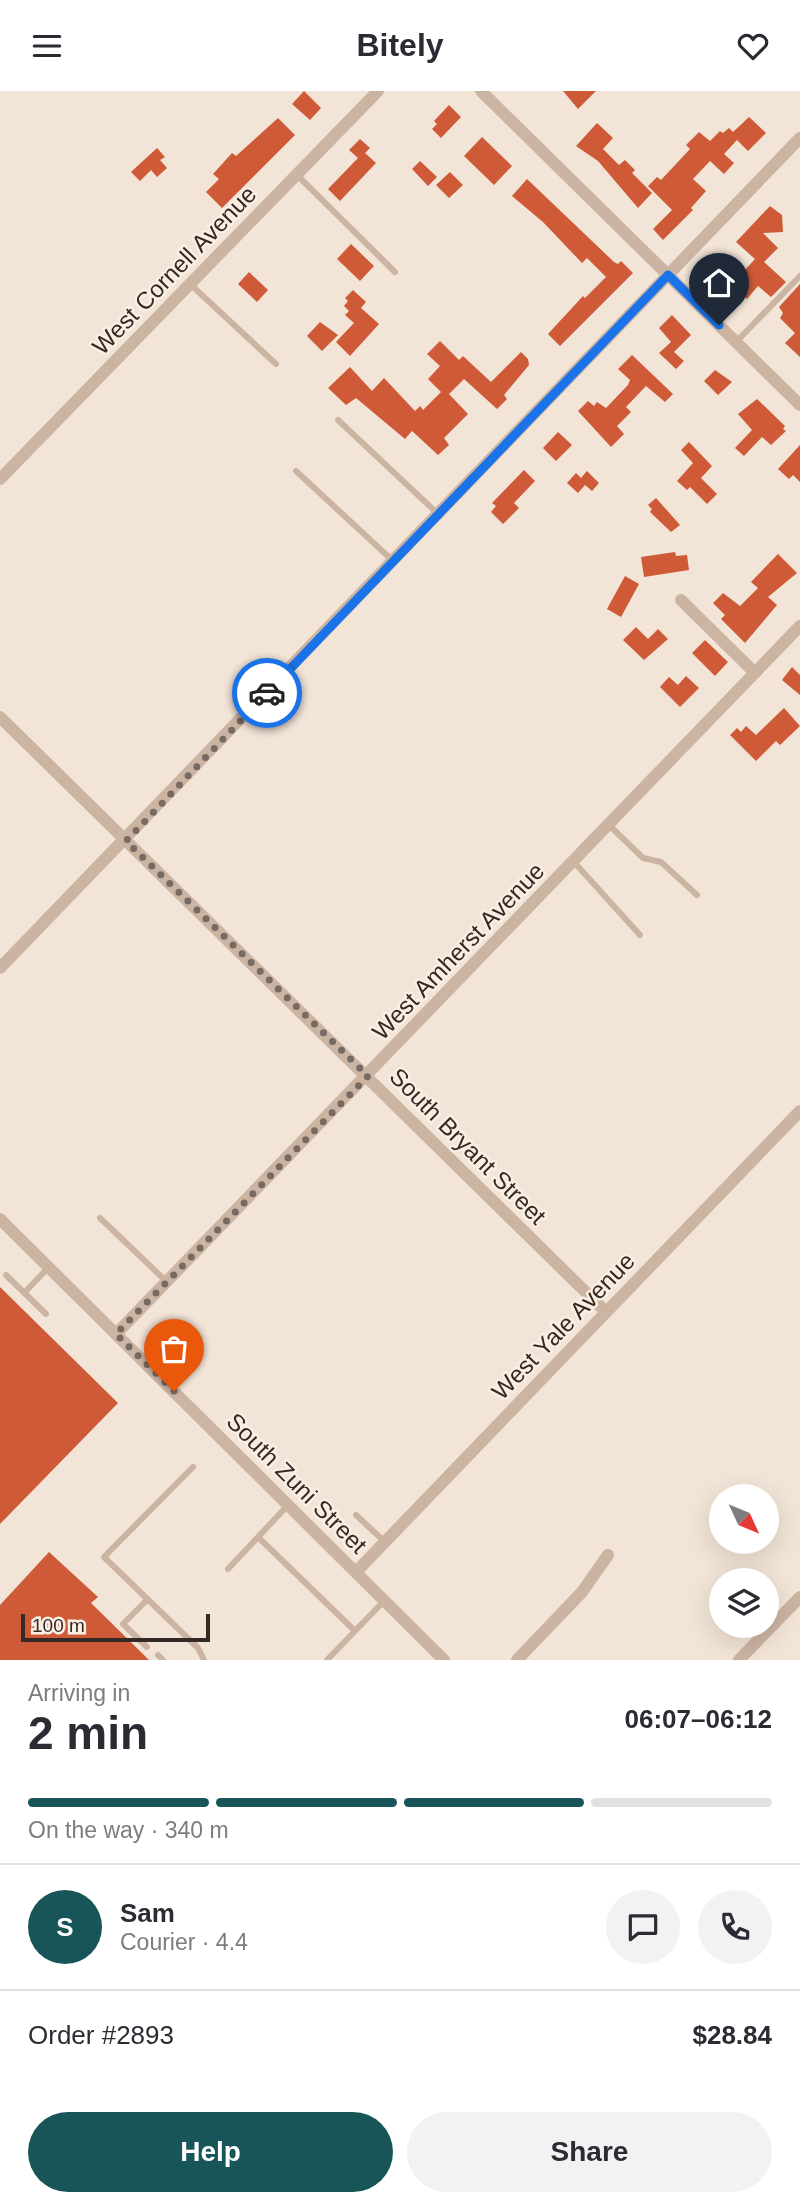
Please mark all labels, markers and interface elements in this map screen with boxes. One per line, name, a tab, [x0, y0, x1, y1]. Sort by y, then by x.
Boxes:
icon: menu	[28, 27, 66, 65]
text: Bitely	[356, 27, 444, 63]
icon: heart	[734, 27, 772, 65]
street label: West Cornell Avenue	[87, 180, 261, 360]
pin	[689, 253, 749, 325]
icon: home	[700, 264, 738, 302]
courier	[232, 658, 302, 728]
icon: car	[248, 674, 286, 712]
street label: West Amherst Avenue	[367, 857, 549, 1045]
street label: South Bryant Street	[384, 1062, 552, 1230]
street label: West Yale Avenue	[486, 1247, 640, 1405]
pin	[144, 1319, 204, 1391]
icon: bag	[155, 1330, 193, 1368]
street label: South Zuni Street	[221, 1407, 373, 1559]
north arrow	[709, 1484, 779, 1554]
map controls	[709, 1484, 779, 1638]
button: layers	[709, 1568, 779, 1638]
scale bar	[21, 1611, 210, 1643]
text: 100 m	[32, 1615, 85, 1636]
text: Arriving in	[28, 1680, 130, 1706]
text: 06:07–06:12	[625, 1704, 772, 1734]
text: 2 min	[28, 1707, 148, 1759]
text: On the way · 340 m	[28, 1817, 229, 1843]
button: chat	[606, 1890, 680, 1964]
button: phone	[698, 1890, 772, 1964]
text: Sam	[120, 1898, 175, 1928]
text: S	[56, 1912, 74, 1942]
text: Courier · 4.4	[120, 1929, 248, 1955]
text: Order #2893	[28, 2020, 174, 2050]
text: $28.84	[692, 2020, 772, 2050]
button: Help	[28, 2112, 393, 2192]
button: Share	[407, 2112, 772, 2192]

